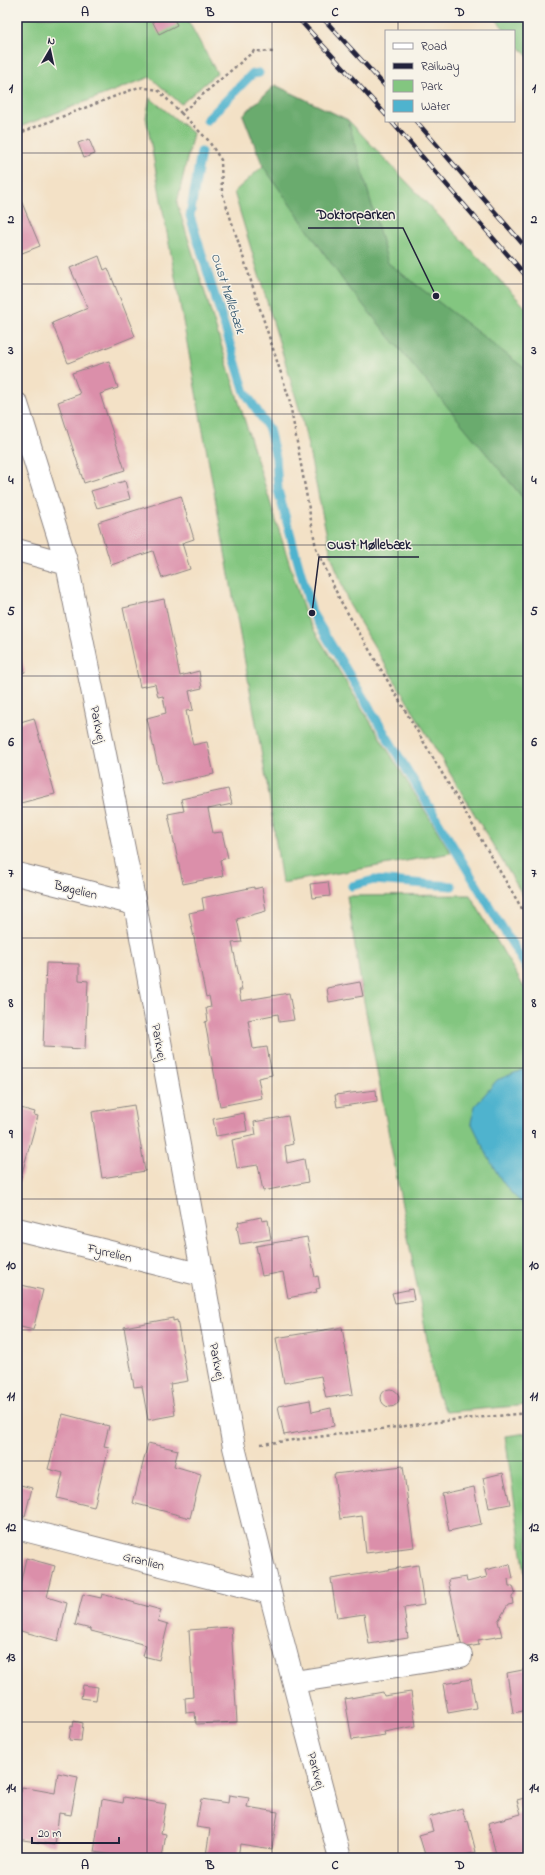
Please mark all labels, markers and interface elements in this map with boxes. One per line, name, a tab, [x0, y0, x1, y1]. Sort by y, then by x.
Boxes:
text: A	[81, 3, 89, 22]
text: B	[205, 3, 215, 22]
text: C	[331, 3, 339, 22]
text: D	[454, 3, 465, 22]
north arrow	[30, 30, 70, 70]
legend	[385, 30, 515, 122]
text: N	[46, 33, 56, 50]
text: Road	[421, 38, 447, 56]
text: Railway	[421, 58, 460, 77]
text: Park	[421, 78, 443, 96]
text: 1	[9, 79, 14, 98]
text: 1	[532, 79, 537, 98]
text: Water	[421, 98, 450, 116]
callout: Doktorparken	[308, 202, 403, 228]
text: Doktorparken	[316, 205, 395, 226]
text: 2	[7, 210, 15, 229]
text: 2	[530, 210, 538, 229]
water label: Oust Møllebæk	[205, 250, 251, 338]
text: 3	[7, 341, 14, 360]
text: 3	[530, 341, 537, 360]
text: 4	[7, 471, 14, 490]
text: 4	[530, 471, 537, 490]
callout: Oust Møllebæk	[319, 531, 419, 557]
text: Oust Møllebæk	[327, 535, 412, 556]
text: 5	[7, 602, 15, 621]
text: 5	[530, 602, 538, 621]
street label: Parkvej	[85, 704, 110, 745]
text: 6	[7, 733, 14, 752]
text: 6	[530, 733, 537, 752]
text: 7	[8, 864, 14, 883]
text: 7	[531, 864, 537, 883]
street label: Bøgelien	[51, 876, 99, 906]
text: 8	[8, 994, 14, 1013]
text: 8	[531, 994, 537, 1013]
street label: Parkvej	[146, 1022, 171, 1063]
text: 9	[8, 1125, 14, 1144]
text: 9	[531, 1125, 537, 1144]
street label: Fyrrelien	[84, 1239, 134, 1269]
text: 10	[6, 1256, 16, 1275]
text: 10	[529, 1256, 539, 1275]
street label: Parkvej	[204, 1341, 229, 1382]
text: 11	[7, 1387, 16, 1406]
text: 11	[530, 1387, 539, 1406]
text: 12	[6, 1518, 17, 1537]
text: 12	[529, 1518, 540, 1537]
street label: Granlien	[121, 1547, 166, 1576]
text: 13	[6, 1648, 16, 1667]
text: 13	[529, 1648, 539, 1667]
street label: Parkvej	[302, 1750, 330, 1791]
text: 14	[6, 1779, 16, 1798]
text: 14	[529, 1779, 539, 1798]
scale bar	[32, 1819, 119, 1845]
text: 20 m	[38, 1825, 61, 1843]
text: A	[81, 1856, 89, 1875]
text: B	[205, 1856, 215, 1875]
text: C	[331, 1856, 339, 1875]
text: D	[454, 1856, 465, 1875]

